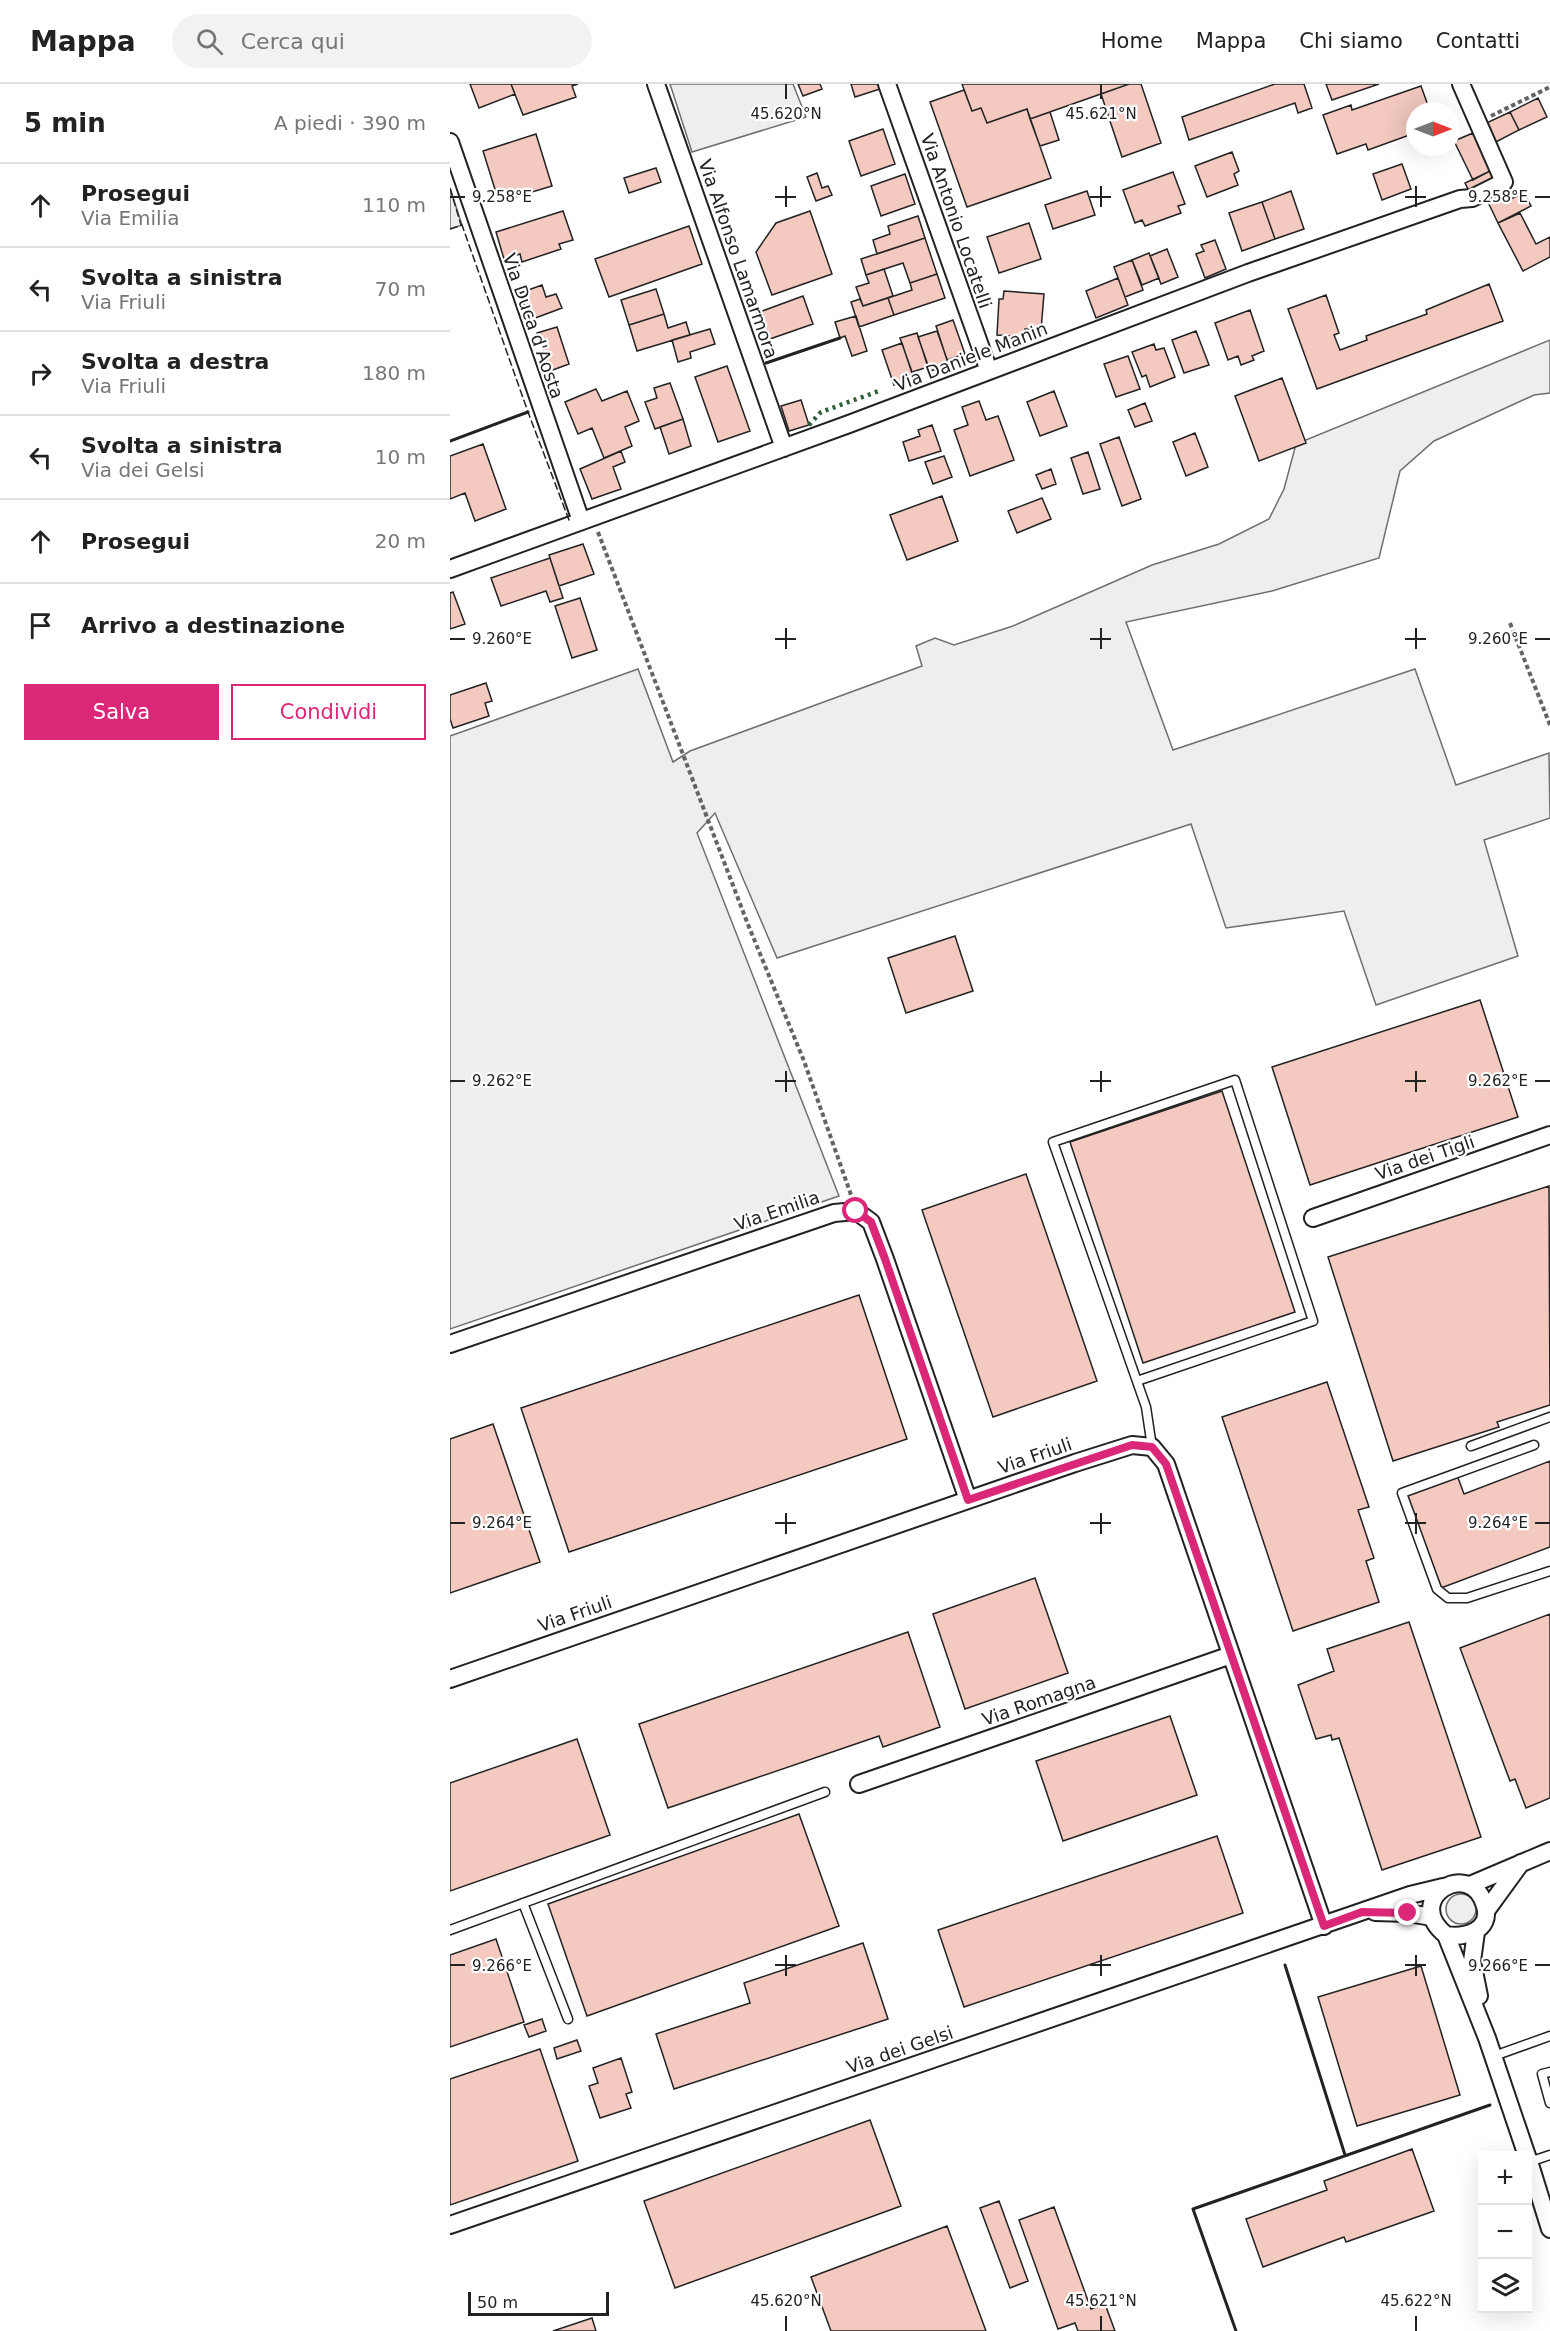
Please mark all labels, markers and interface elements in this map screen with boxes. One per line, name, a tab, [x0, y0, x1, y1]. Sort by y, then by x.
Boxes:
search box	[172, 14, 592, 68]
text: Mappa	[30, 25, 136, 58]
icon: search	[193, 25, 226, 58]
text: Cerca qui	[241, 29, 345, 54]
text: Home	[1101, 29, 1163, 53]
text: Mappa	[1196, 29, 1266, 53]
text: Chi siamo	[1299, 29, 1403, 53]
text: Contatti	[1436, 29, 1520, 53]
north arrow	[1406, 102, 1460, 156]
text: 45.620°N	[750, 105, 822, 123]
text: 45.621°N	[1065, 105, 1137, 123]
text: 5 min	[24, 108, 106, 138]
text: A piedi · 390 m	[274, 111, 426, 135]
street label: Via Antonio Locatelli	[917, 131, 996, 311]
street label: Via Alfonso Lamarmora	[694, 156, 783, 361]
text: Prosegui	[81, 181, 190, 206]
text: 9.258°E	[472, 188, 532, 206]
text: 9.258°E	[1468, 188, 1528, 206]
icon: ahead	[24, 189, 57, 222]
text: 110 m	[362, 193, 426, 217]
text: Via Emilia	[81, 206, 179, 230]
street label: Via Duca d'Aosta	[499, 250, 568, 401]
text: Svolta a sinistra	[81, 265, 283, 290]
icon: left	[24, 273, 57, 306]
text: 70 m	[375, 277, 426, 301]
text: Via Friuli	[81, 290, 166, 314]
street label: Via Daniele Manin	[891, 318, 1050, 395]
text: Svolta a destra	[81, 349, 269, 374]
icon: right	[24, 357, 57, 390]
text: 180 m	[362, 361, 426, 385]
text: Via Friuli	[81, 374, 166, 398]
text: Svolta a sinistra	[81, 433, 283, 458]
icon: left	[24, 441, 57, 474]
text: 10 m	[375, 445, 426, 469]
text: Via dei Gelsi	[81, 458, 205, 482]
icon: ahead	[24, 525, 57, 558]
text: Prosegui	[81, 529, 190, 554]
text: 20 m	[375, 529, 426, 553]
icon: arrive	[24, 609, 57, 642]
text: Arrivo a destinazione	[81, 613, 345, 638]
text: 9.260°E	[472, 630, 532, 648]
text: 9.260°E	[1468, 630, 1528, 648]
button: Salva	[24, 684, 219, 740]
button: Condividi	[231, 684, 426, 740]
text: 9.262°E	[472, 1072, 532, 1090]
text: 9.262°E	[1468, 1072, 1528, 1090]
street label: Via dei Tigli	[1372, 1131, 1477, 1184]
street label: Via Emilia	[732, 1186, 822, 1235]
route start	[842, 1197, 868, 1223]
street label: Via Friuli	[995, 1433, 1074, 1478]
text: 9.264°E	[472, 1514, 532, 1532]
text: 9.264°E	[1468, 1514, 1528, 1532]
street label: Via Friuli	[535, 1591, 614, 1636]
street label: Via Romagna	[979, 1671, 1098, 1730]
route end	[1394, 1899, 1420, 1925]
text: 9.266°E	[472, 1957, 532, 1975]
text: 9.266°E	[1468, 1957, 1528, 1975]
street label: Via dei Gelsi	[844, 2021, 956, 2078]
map controls	[1478, 2151, 1532, 2313]
button: +	[1478, 2151, 1532, 2205]
button: −	[1478, 2205, 1532, 2259]
button: layers	[1478, 2259, 1532, 2313]
scale bar	[468, 2289, 609, 2316]
text: 45.620°N	[750, 2292, 822, 2310]
text: 45.621°N	[1065, 2292, 1137, 2310]
text: 45.622°N	[1380, 2292, 1452, 2310]
text: 50 m	[477, 2293, 518, 2312]

